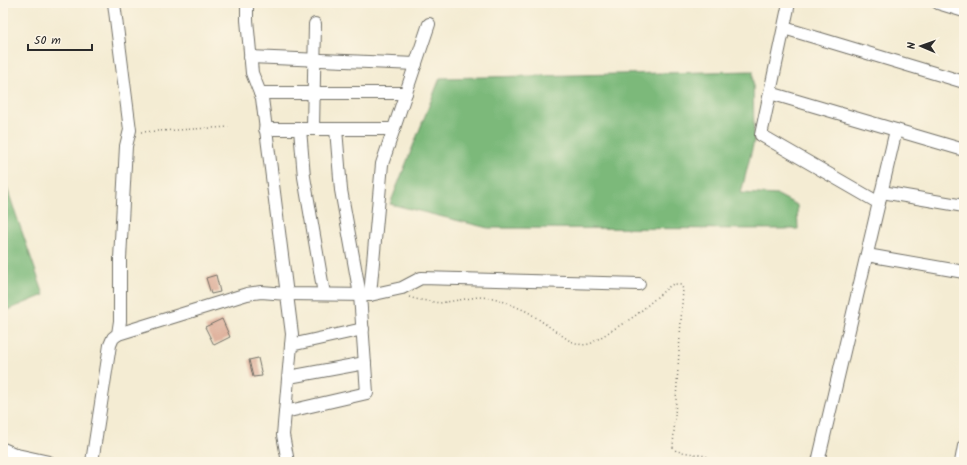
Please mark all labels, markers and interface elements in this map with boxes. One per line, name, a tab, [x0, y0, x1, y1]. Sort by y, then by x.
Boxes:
scale bar	[28, 26, 92, 52]
north arrow	[901, 26, 941, 66]
text: 50 m	[34, 31, 61, 50]
text: N	[903, 42, 921, 49]

